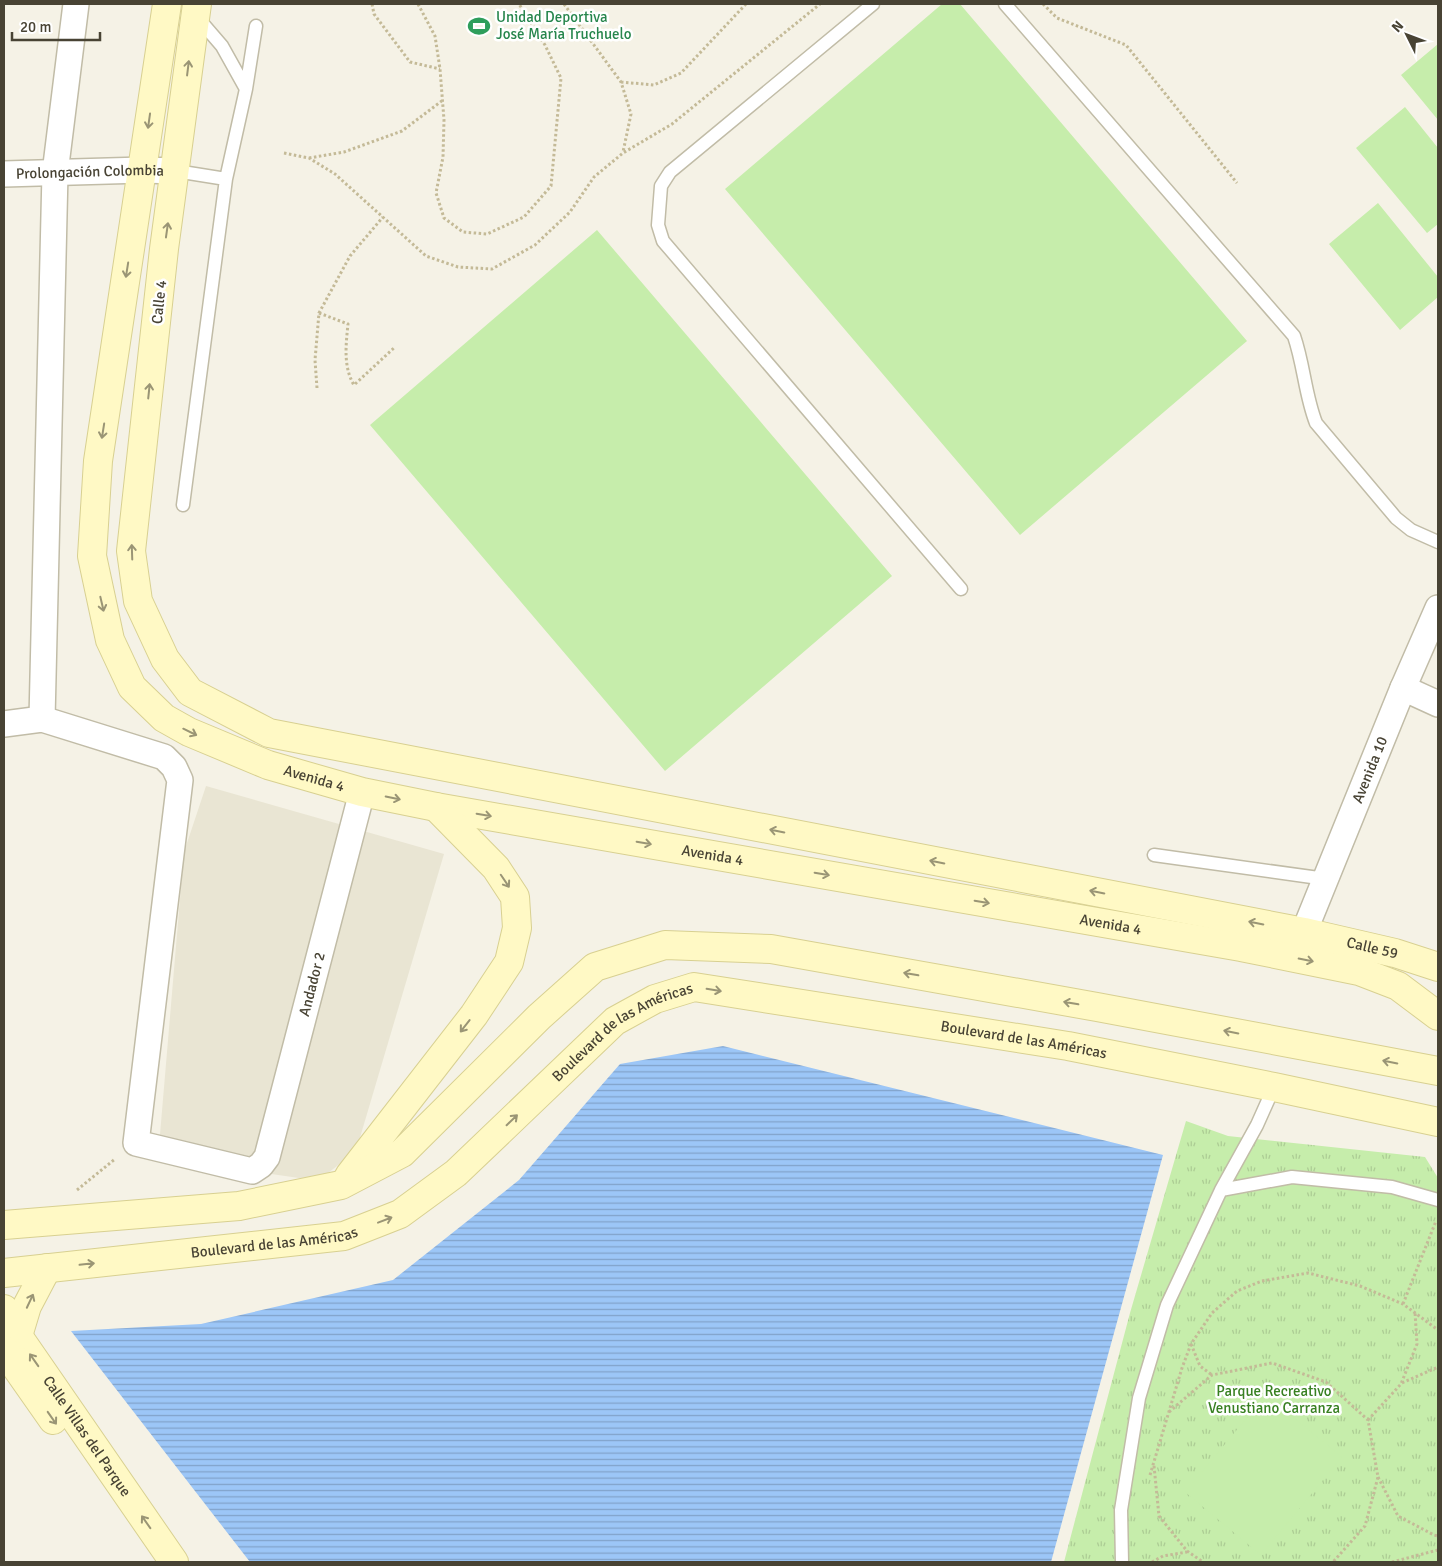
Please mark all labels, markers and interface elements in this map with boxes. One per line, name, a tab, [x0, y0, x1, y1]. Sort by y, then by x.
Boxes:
place label: Unidad Deportiva José María Truchuelo	[496, 8, 632, 43]
scale bar	[12, 10, 100, 42]
north arrow	[1382, 10, 1432, 60]
sports icon: Unidad Deportiva José María Truchuelo	[466, 13, 492, 39]
text: N	[1388, 17, 1407, 36]
text: 20 m	[20, 18, 51, 36]
one-way arrow	[183, 61, 193, 77]
one-way arrow	[144, 113, 154, 129]
street label: Prolongación Colombia	[16, 161, 164, 183]
one-way arrow	[163, 222, 173, 238]
one-way arrow	[122, 262, 132, 278]
street label: Calle 4	[148, 279, 170, 325]
one-way arrow	[144, 383, 154, 399]
one-way arrow	[97, 422, 107, 438]
one-way arrow	[128, 545, 137, 561]
one-way arrow	[98, 595, 107, 611]
one-way arrow	[182, 727, 197, 737]
street label: Avenida 10	[1348, 734, 1391, 806]
street label: Avenida 4	[282, 761, 347, 796]
one-way arrow	[385, 794, 401, 803]
one-way arrow	[476, 811, 492, 821]
one-way arrow	[770, 826, 786, 835]
one-way arrow	[636, 839, 652, 849]
street label: Avenida 4	[680, 841, 745, 869]
one-way arrow	[929, 856, 945, 866]
one-way arrow	[813, 870, 829, 880]
one-way arrow	[500, 874, 510, 888]
one-way arrow	[1089, 887, 1105, 897]
one-way arrow	[973, 898, 989, 908]
street label: Avenida 4	[1078, 910, 1143, 939]
one-way arrow	[1249, 918, 1265, 927]
street label: Calle 59	[1345, 933, 1400, 962]
street label: Andador 2	[295, 950, 329, 1018]
one-way arrow	[1297, 956, 1313, 965]
one-way arrow	[903, 969, 919, 979]
street label: Boulevard de las Américas	[548, 979, 695, 1085]
one-way arrow	[706, 985, 722, 995]
one-way arrow	[1063, 997, 1079, 1007]
street label: Boulevard de las Américas	[939, 1017, 1109, 1063]
one-way arrow	[460, 1019, 471, 1032]
one-way arrow	[1223, 1027, 1239, 1037]
one-way arrow	[1383, 1057, 1399, 1067]
one-way arrow	[505, 1114, 518, 1126]
one-way arrow	[377, 1215, 392, 1224]
street label: Boulevard de las Américas	[190, 1222, 361, 1262]
one-way arrow	[79, 1259, 95, 1268]
one-way arrow	[26, 1294, 35, 1309]
one-way arrow	[29, 1353, 39, 1367]
street label: Calle Villas del Parque	[39, 1372, 135, 1500]
park label: Parque Recreativo Venustiano Carranza	[1208, 1382, 1340, 1417]
one-way arrow	[47, 1411, 57, 1425]
one-way arrow	[141, 1515, 151, 1529]

